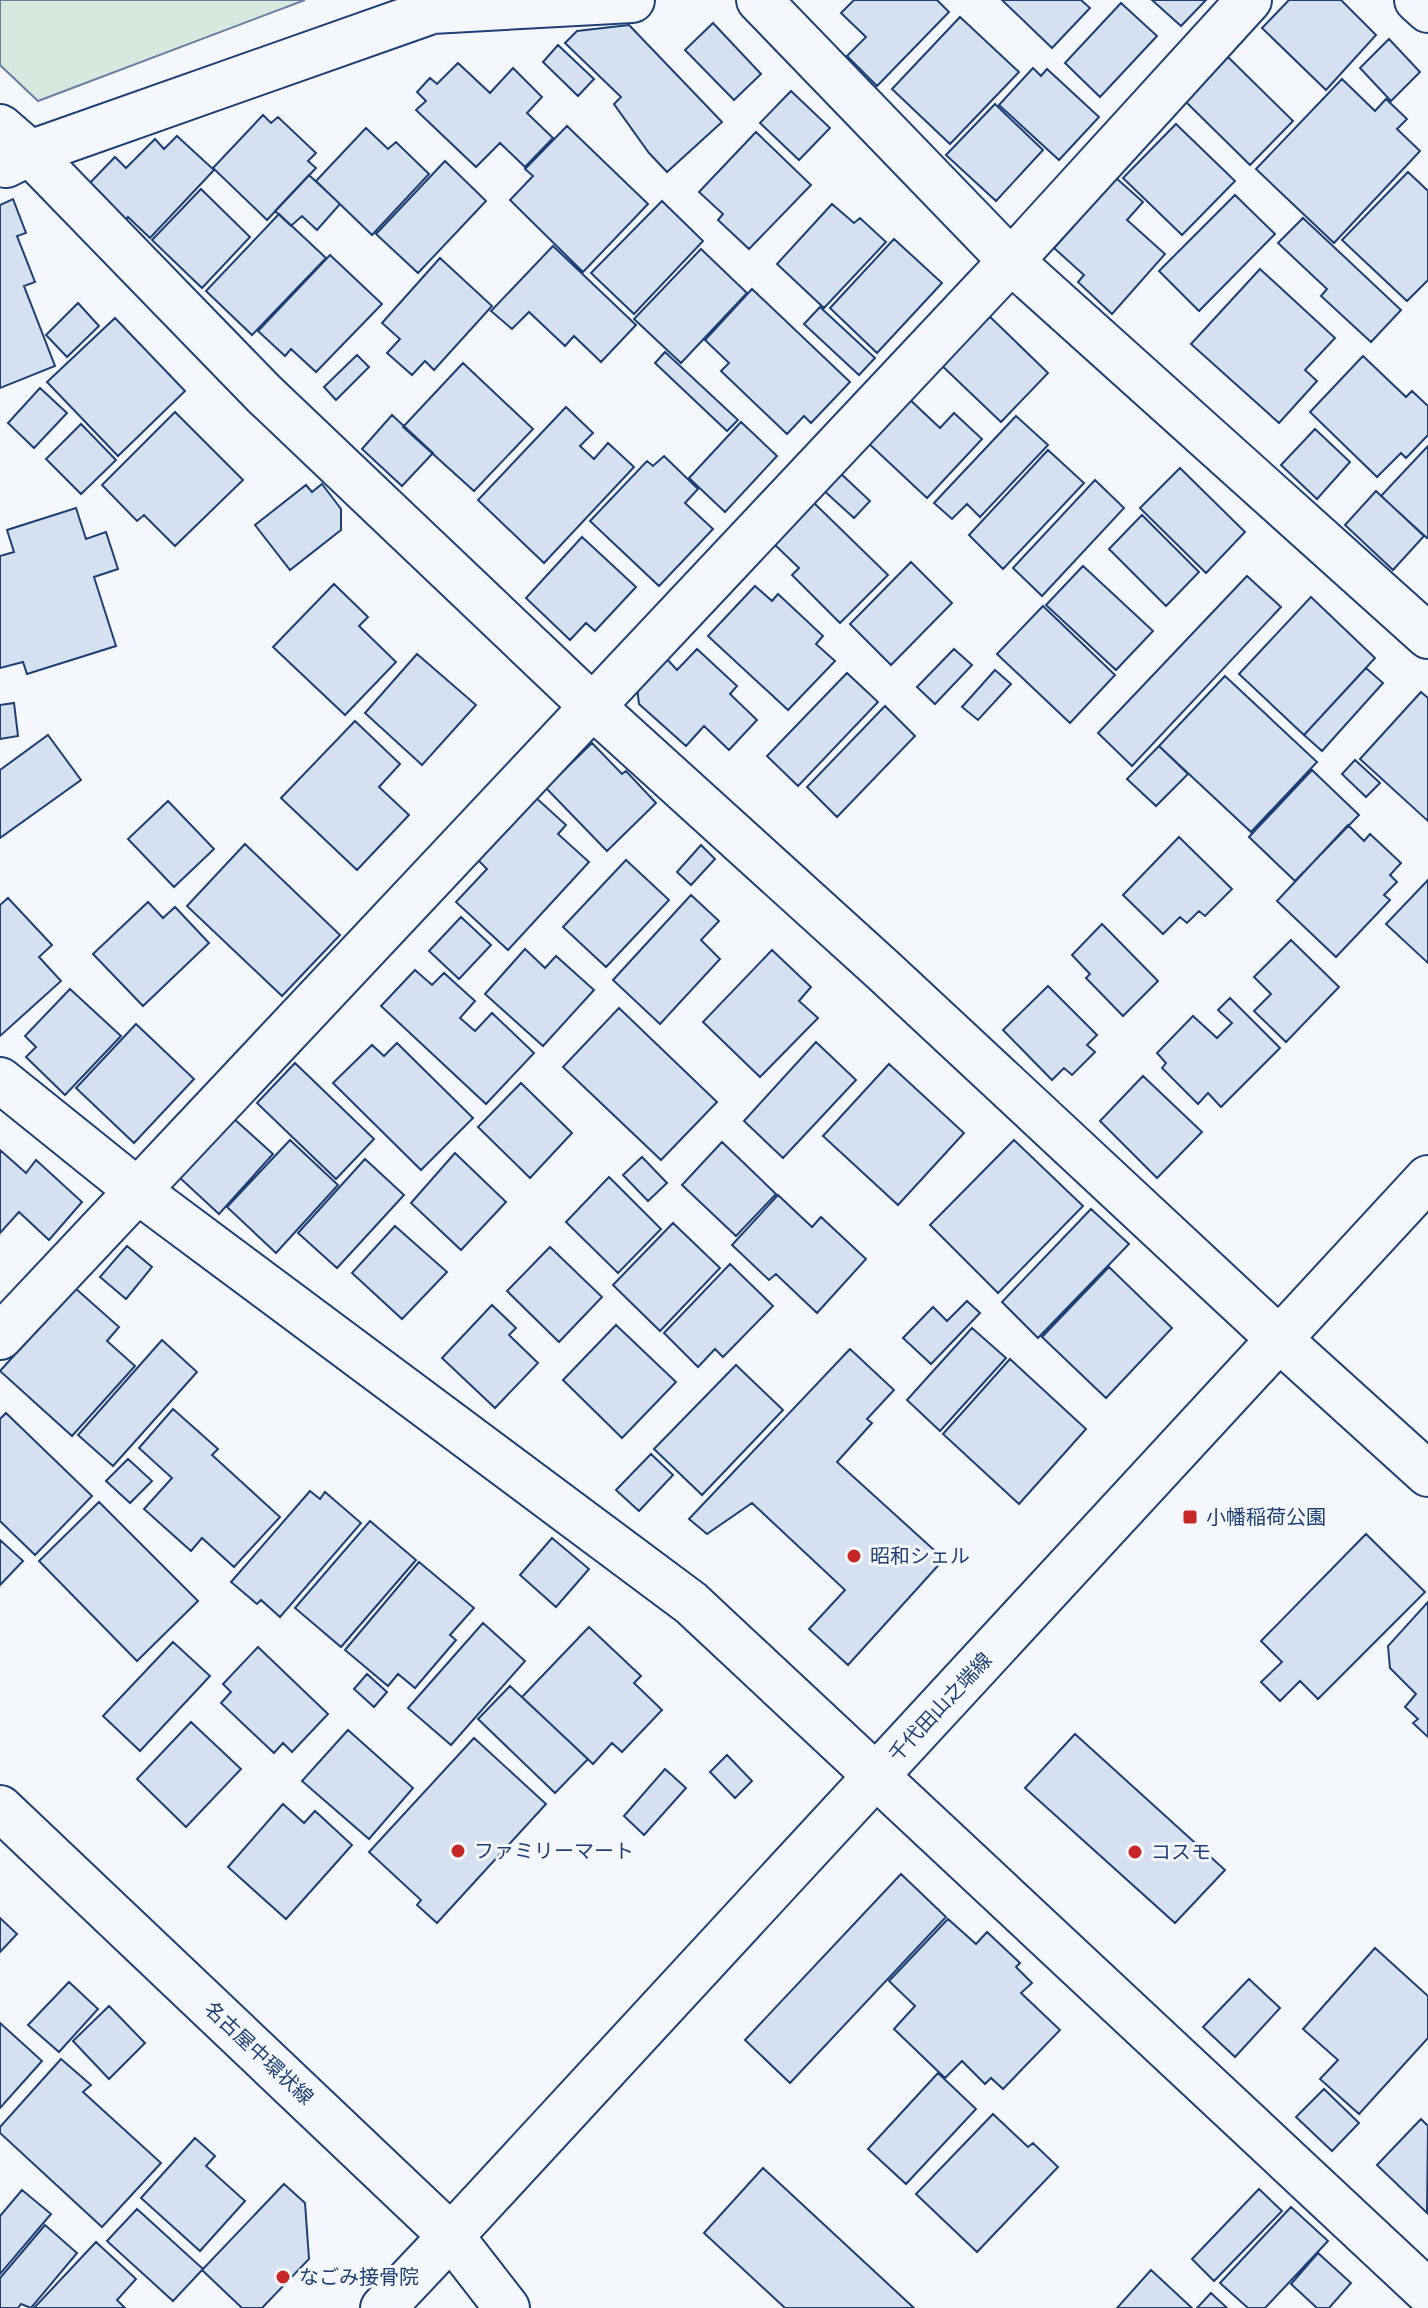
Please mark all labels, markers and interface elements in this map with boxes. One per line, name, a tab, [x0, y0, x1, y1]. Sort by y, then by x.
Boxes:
place label: 小幡稲荷公園	[1206, 1504, 1326, 1530]
marker: 小幡稲荷公園	[1181, 1508, 1199, 1526]
place label: 昭和シェル	[870, 1543, 970, 1569]
marker: 昭和シェル	[845, 1547, 863, 1565]
street label: 千代田山之端線	[883, 1647, 997, 1767]
place label: ファミリーマート	[474, 1838, 634, 1864]
place label: コスモ	[1151, 1839, 1211, 1865]
marker: ファミリーマート	[449, 1842, 467, 1860]
marker: コスモ	[1126, 1843, 1144, 1861]
street label: 名古屋中環状線	[199, 1996, 319, 2110]
place label: なごみ接骨院	[299, 2264, 419, 2290]
marker: なごみ接骨院	[274, 2268, 292, 2286]

